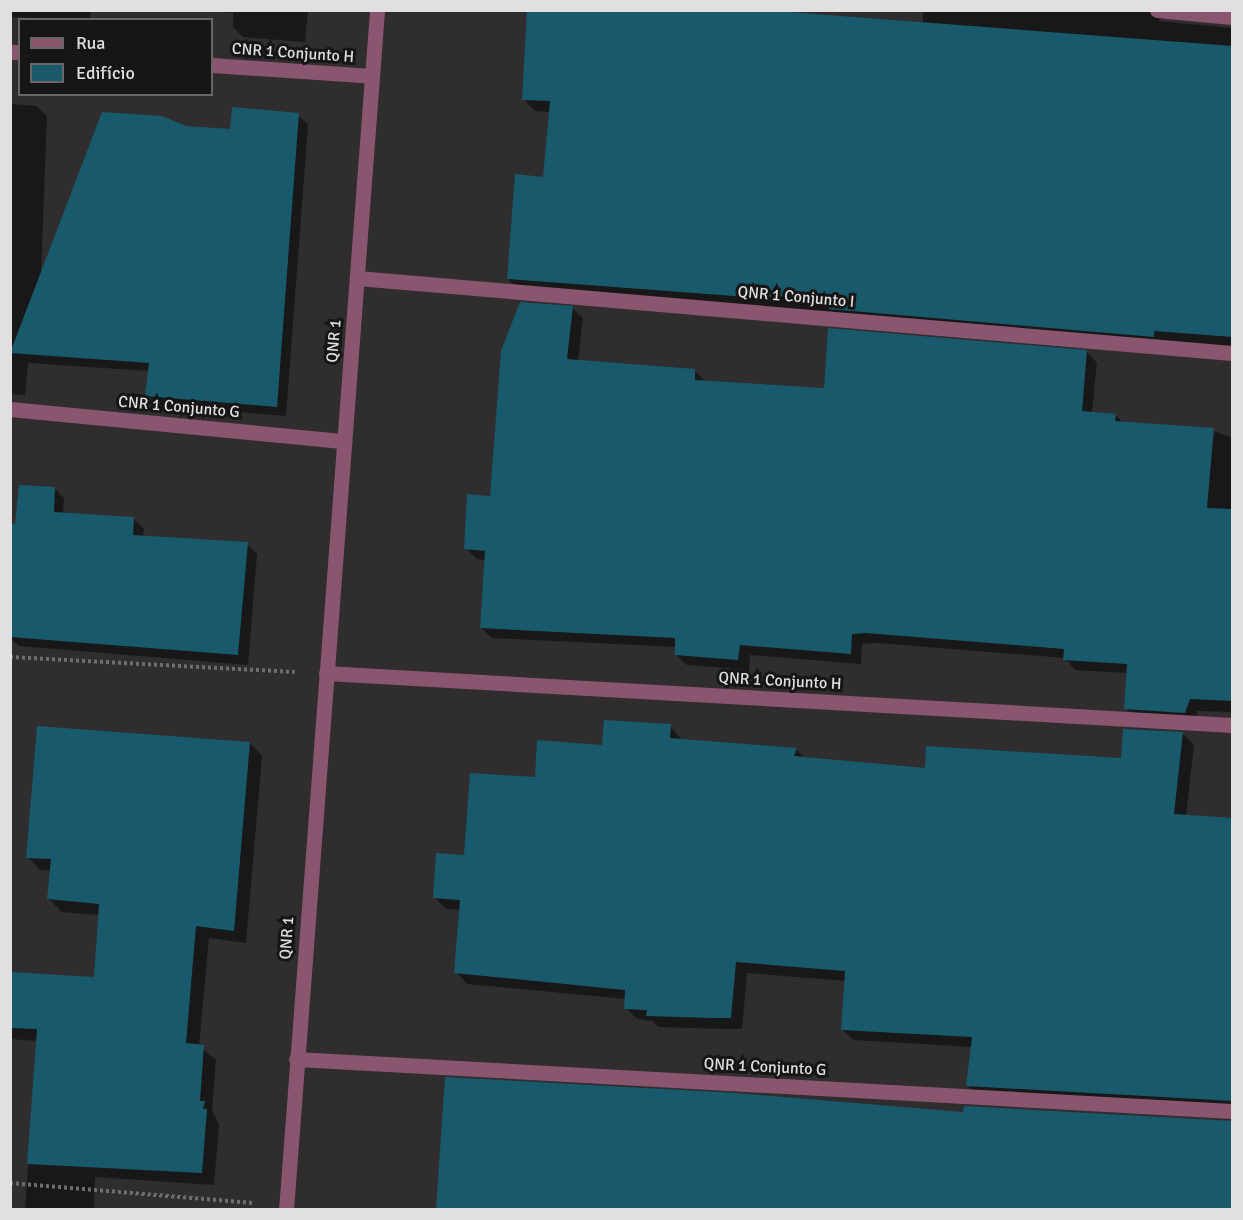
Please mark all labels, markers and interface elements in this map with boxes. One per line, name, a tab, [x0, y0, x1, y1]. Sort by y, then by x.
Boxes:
legend	[18, 18, 213, 96]
text: Rua	[76, 32, 105, 54]
street label: CNR 1 Conjunto H	[231, 39, 355, 67]
text: Edifício	[76, 62, 135, 84]
street label: QNR 1 Conjunto I	[737, 282, 855, 312]
street label: QNR 1	[323, 319, 345, 363]
street label: CNR 1 Conjunto G	[117, 392, 241, 422]
street label: QNR 1 Conjunto H	[718, 668, 842, 694]
street label: QNR 1	[276, 916, 298, 960]
street label: QNR 1 Conjunto G	[703, 1054, 827, 1080]

